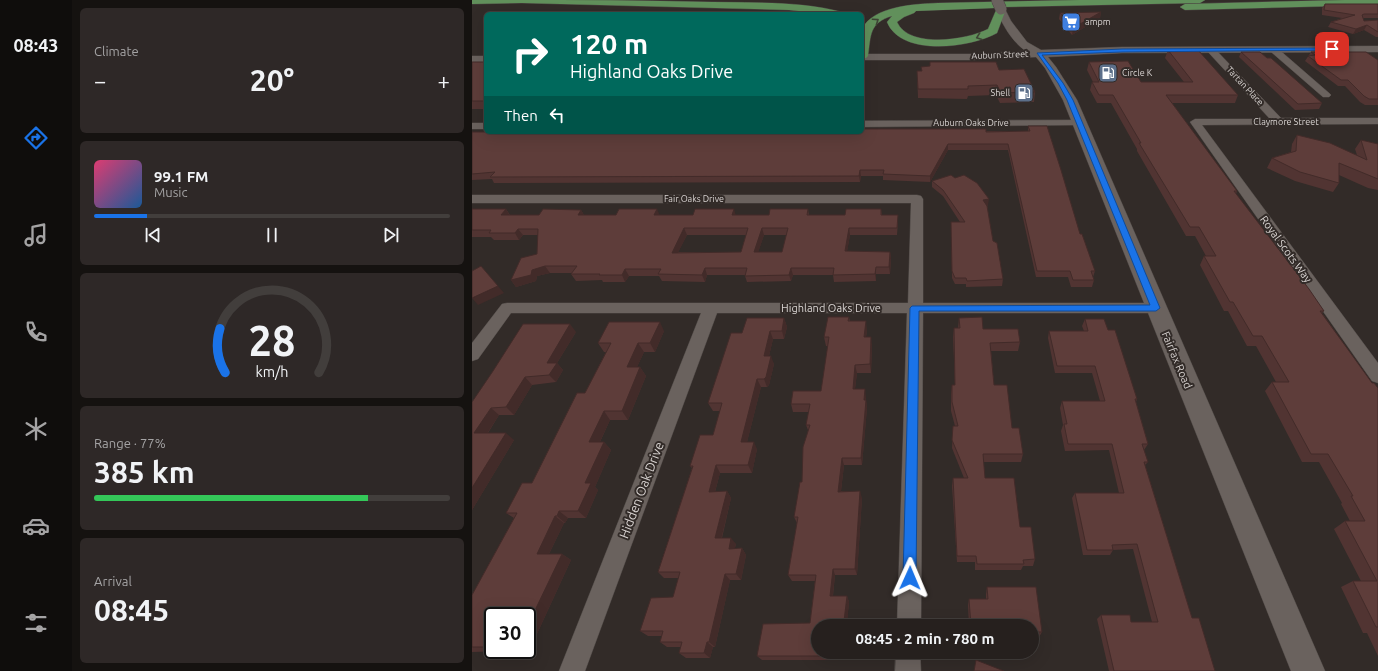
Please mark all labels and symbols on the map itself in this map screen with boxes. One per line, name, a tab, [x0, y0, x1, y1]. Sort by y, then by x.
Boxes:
supermarket icon: ampm	[1060, 11, 1082, 33]
place label: ampm	[1085, 17, 1111, 27]
one-way arrow	[871, 19, 878, 26]
one-way arrow	[975, 32, 982, 41]
pin	[1315, 32, 1349, 66]
street label: Auburn Street	[971, 49, 1029, 61]
fuel station icon: Circle K	[1097, 62, 1119, 84]
street label: Tartan Place	[1224, 64, 1266, 108]
place label: Circle K	[1122, 68, 1153, 78]
fuel station icon: Shell	[1013, 82, 1035, 104]
place label: Shell	[990, 88, 1011, 98]
street label: Claymore Street	[1253, 117, 1319, 127]
street label: Auburn Oaks Drive	[933, 118, 1009, 128]
street label: Fair Oaks Drive	[664, 194, 724, 204]
street label: Royal Scots Way	[1258, 213, 1315, 285]
street label: Highland Oaks Drive	[781, 302, 881, 314]
street label: Fairfax Road	[1160, 330, 1194, 390]
street label: Hidden Oak Drive	[616, 440, 666, 540]
position arrow	[889, 557, 931, 599]
speed limit sign: 30	[484, 607, 536, 659]

